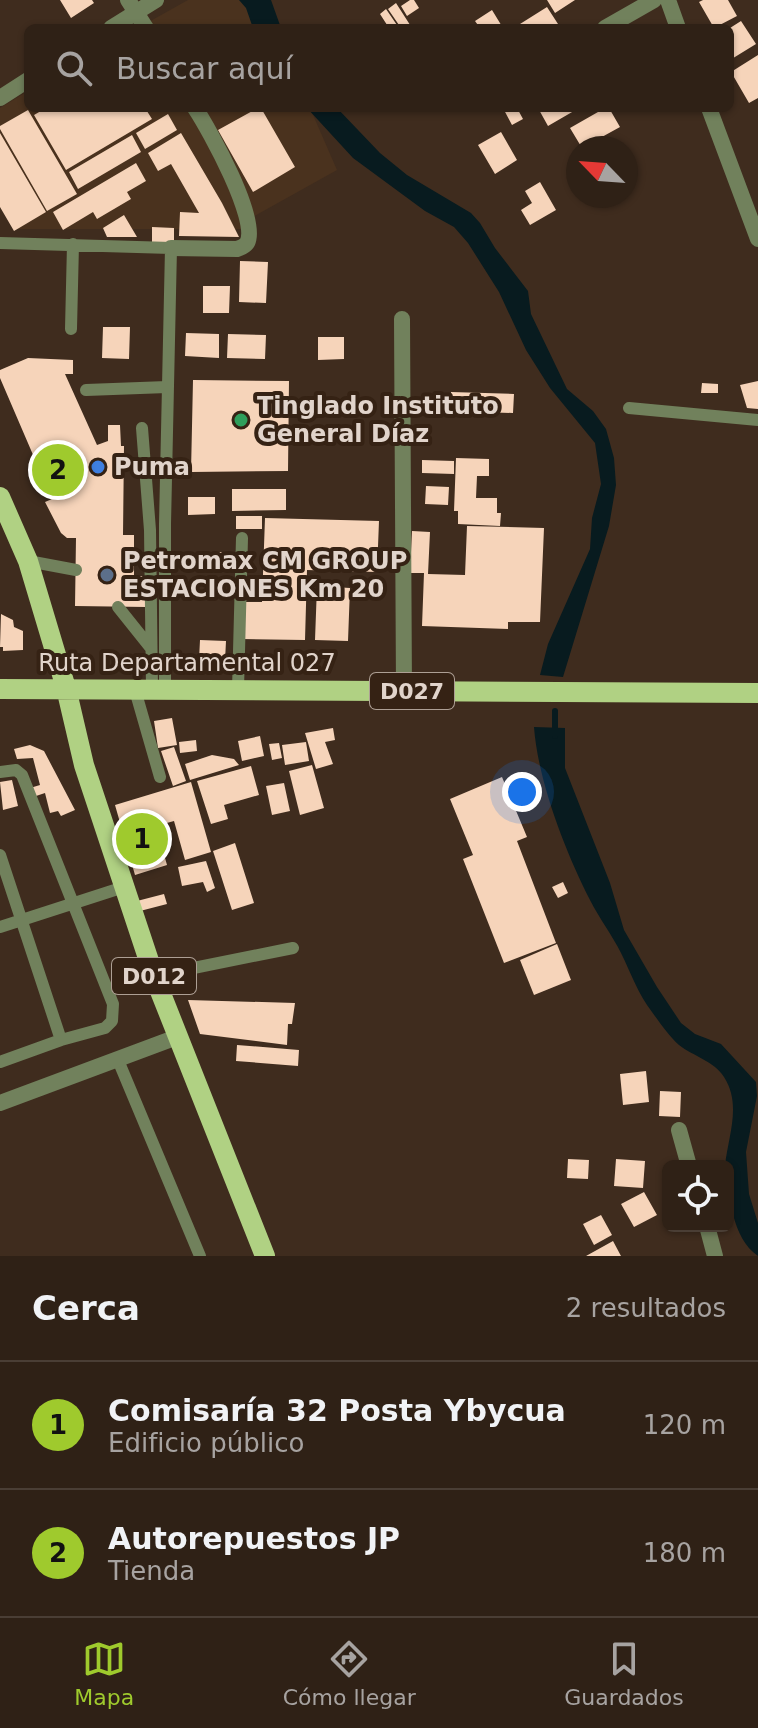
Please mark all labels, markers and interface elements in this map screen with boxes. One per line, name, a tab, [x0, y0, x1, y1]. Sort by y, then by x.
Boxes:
search box	[24, 24, 734, 112]
icon: search	[52, 46, 96, 90]
text: Buscar aquí	[116, 51, 293, 86]
north arrow	[566, 136, 638, 208]
place label: Tinglado Instituto General Díaz	[257, 392, 499, 448]
marker: Tinglado Instituto General Díaz	[232, 411, 250, 429]
pin: 2	[32, 440, 84, 500]
place label: Puma	[114, 453, 190, 481]
marker: Puma	[89, 458, 107, 476]
place label: Petromax CM GROUP ESTACIONES Km 20	[123, 547, 407, 603]
marker: Petromax CM GROUP ESTACIONES Km 20	[98, 566, 116, 584]
street label: Ruta Departamental 027	[38, 649, 336, 677]
road number: D027	[370, 673, 454, 709]
your location	[502, 772, 542, 812]
pin: 1	[116, 809, 168, 869]
road number: D012	[112, 958, 196, 994]
map controls	[662, 1160, 734, 1232]
button: locate	[662, 1160, 734, 1232]
text: Cerca	[32, 1288, 140, 1328]
text: 2 resultados	[566, 1293, 726, 1323]
text: Comisaría 32 Posta Ybycua	[108, 1393, 566, 1428]
text: 1	[49, 1410, 67, 1440]
text: 120 m	[643, 1410, 726, 1440]
text: Edificio público	[108, 1428, 304, 1458]
text: Autorepuestos JP	[108, 1521, 400, 1556]
text: 2	[49, 1538, 67, 1568]
text: 180 m	[643, 1538, 726, 1568]
text: Tienda	[108, 1556, 195, 1586]
tab: Mapa	[74, 1637, 134, 1710]
tab: Cómo llegar	[283, 1637, 416, 1710]
tab: Guardados	[564, 1637, 684, 1710]

